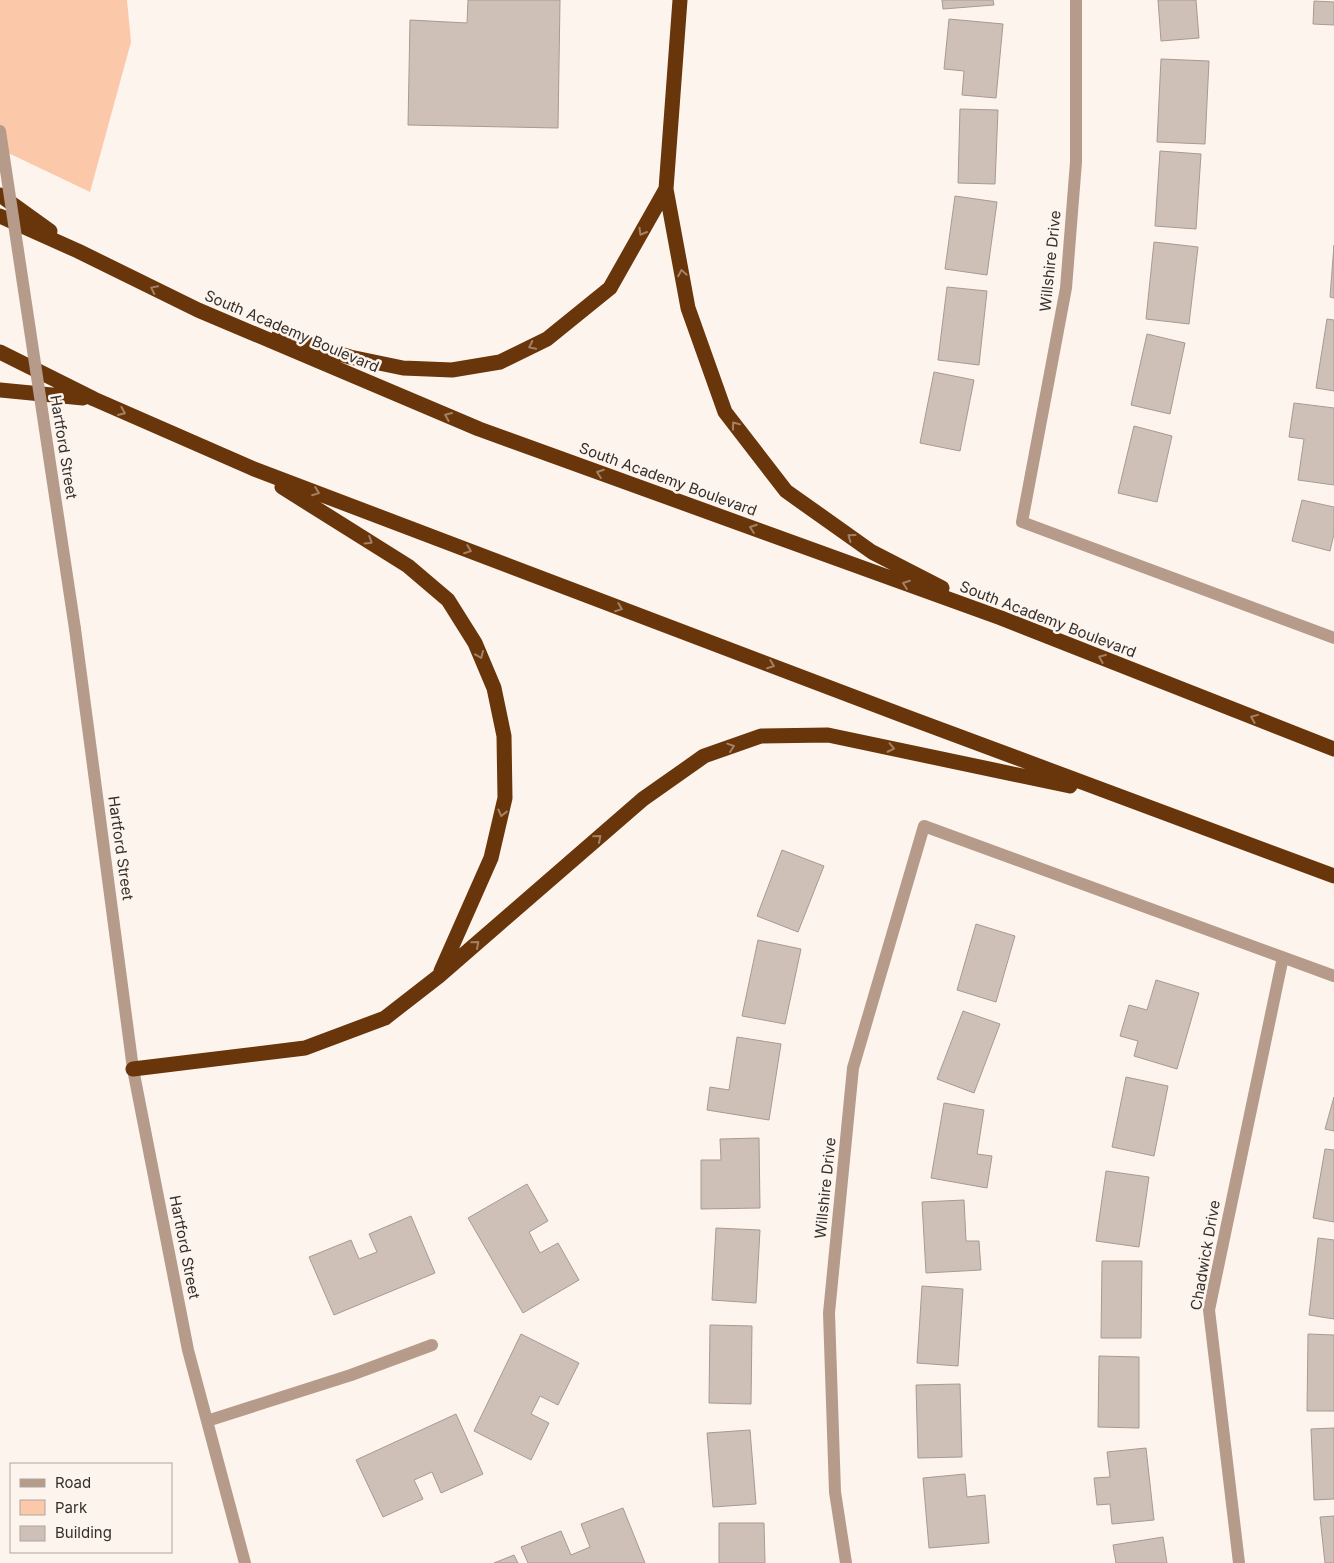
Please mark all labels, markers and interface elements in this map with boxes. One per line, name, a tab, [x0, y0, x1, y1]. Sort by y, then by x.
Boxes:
street label: Willshire Drive	[1035, 209, 1065, 313]
one-way arrow	[639, 226, 649, 235]
one-way arrow	[677, 269, 687, 278]
one-way arrow	[150, 284, 159, 295]
street label: South Academy Boulevard	[202, 286, 382, 376]
one-way arrow	[528, 340, 537, 350]
street label: Hartford Street	[46, 394, 82, 501]
one-way arrow	[118, 406, 126, 416]
one-way arrow	[444, 412, 453, 422]
one-way arrow	[733, 422, 741, 431]
street label: South Academy Boulevard	[577, 438, 759, 520]
one-way arrow	[597, 469, 605, 479]
one-way arrow	[311, 486, 319, 496]
one-way arrow	[749, 524, 758, 534]
one-way arrow	[847, 534, 856, 543]
one-way arrow	[364, 535, 373, 545]
one-way arrow	[463, 544, 471, 554]
street label: South Academy Boulevard	[957, 577, 1139, 661]
one-way arrow	[902, 580, 911, 590]
one-way arrow	[615, 602, 623, 612]
one-way arrow	[474, 650, 485, 659]
one-way arrow	[1099, 654, 1107, 664]
one-way arrow	[767, 659, 775, 669]
one-way arrow	[1250, 714, 1258, 724]
one-way arrow	[886, 742, 895, 753]
one-way arrow	[727, 743, 735, 753]
street label: Hartford Street	[104, 795, 138, 902]
one-way arrow	[497, 809, 508, 818]
one-way arrow	[593, 834, 602, 843]
one-way arrow	[470, 941, 479, 950]
street label: Willshire Drive	[810, 1136, 840, 1240]
street label: Hartford Street	[166, 1194, 204, 1301]
street label: Chadwick Drive	[1186, 1198, 1224, 1312]
legend	[10, 1463, 172, 1553]
text: Road	[55, 1473, 91, 1492]
text: Park	[55, 1498, 88, 1517]
text: Building	[55, 1523, 112, 1542]

